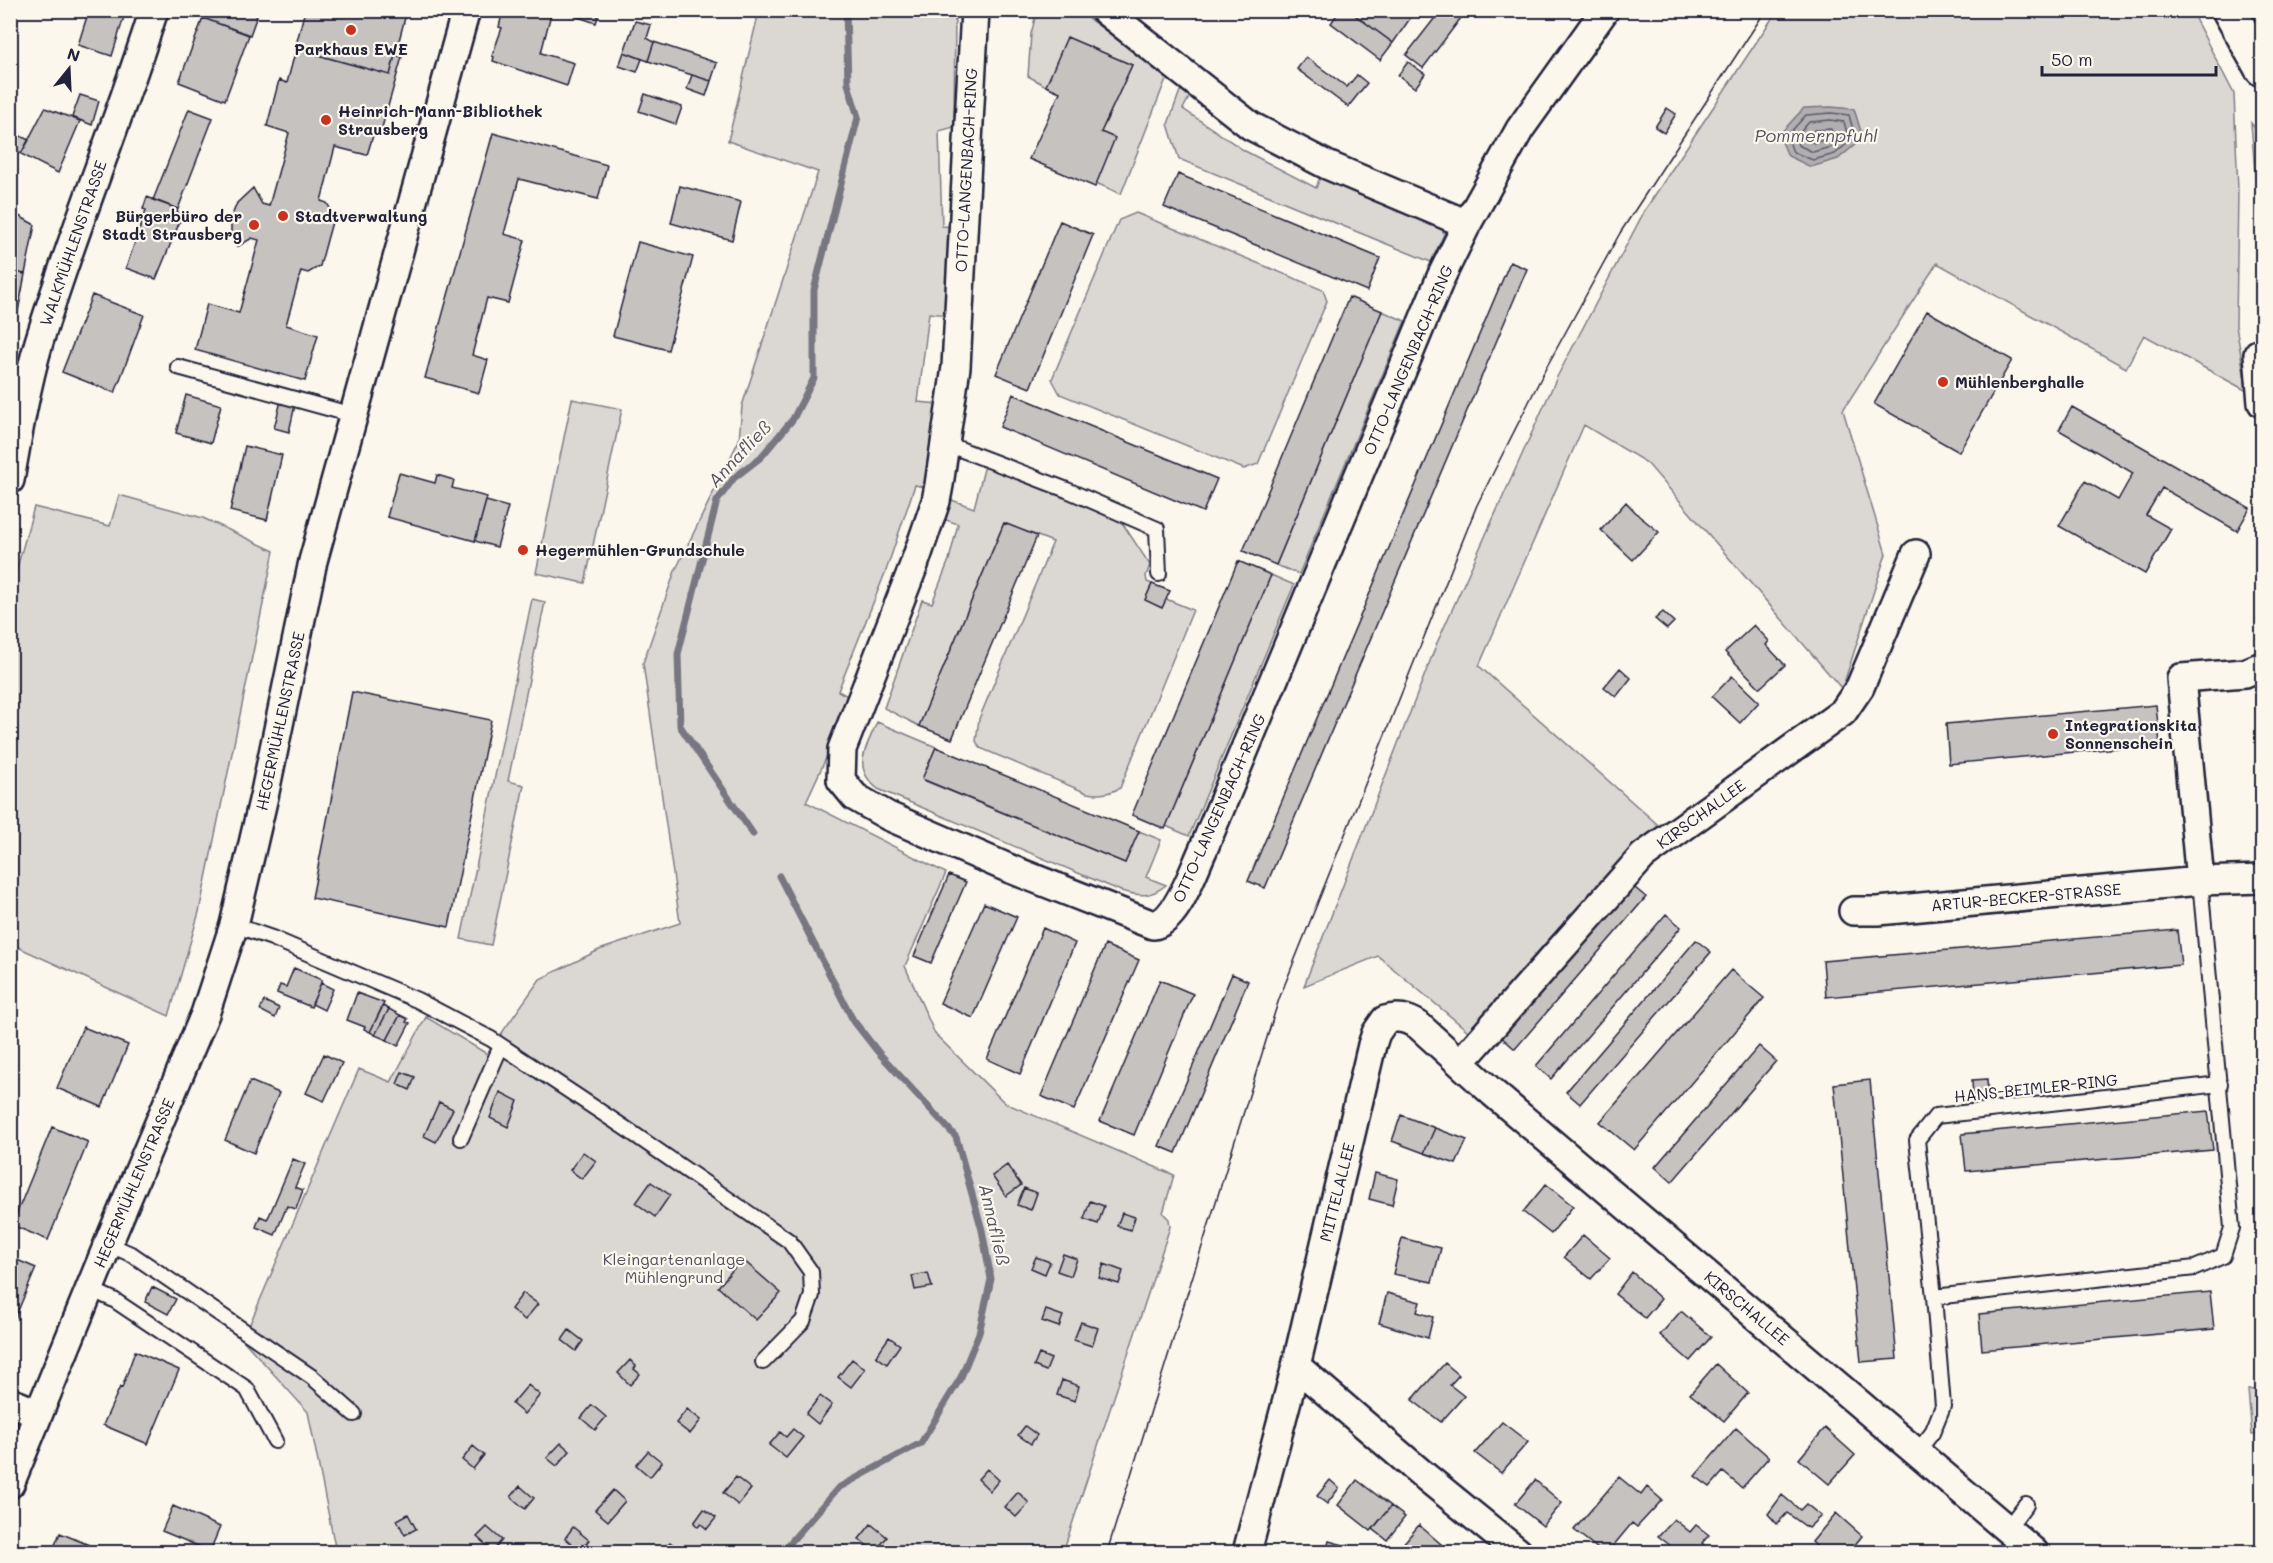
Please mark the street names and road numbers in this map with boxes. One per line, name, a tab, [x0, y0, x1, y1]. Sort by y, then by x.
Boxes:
street label: OTTO-LANGENBACH-RING	[950, 67, 981, 273]
street label: WALKMÜHLENSTRASSE	[34, 157, 111, 328]
street label: OTTO-LANGENBACH-RING	[1358, 261, 1457, 458]
street label: HEGERMÜHLENSTRASSE	[250, 629, 309, 812]
street label: OTTO-LANGENBACH-RING	[1167, 710, 1270, 906]
street label: KIRSCHALLEE	[1652, 774, 1749, 853]
street label: ARTUR-BECKER-STRASSE	[1930, 878, 2122, 915]
street label: HANS-BEIMLER-RING	[1953, 1068, 2119, 1107]
street label: HEGERMÜHLENSTRASSE	[88, 1095, 179, 1271]
street label: MITTELALLEE	[1314, 1140, 1359, 1244]
street label: KIRSCHALLEE	[1700, 1266, 1794, 1349]

